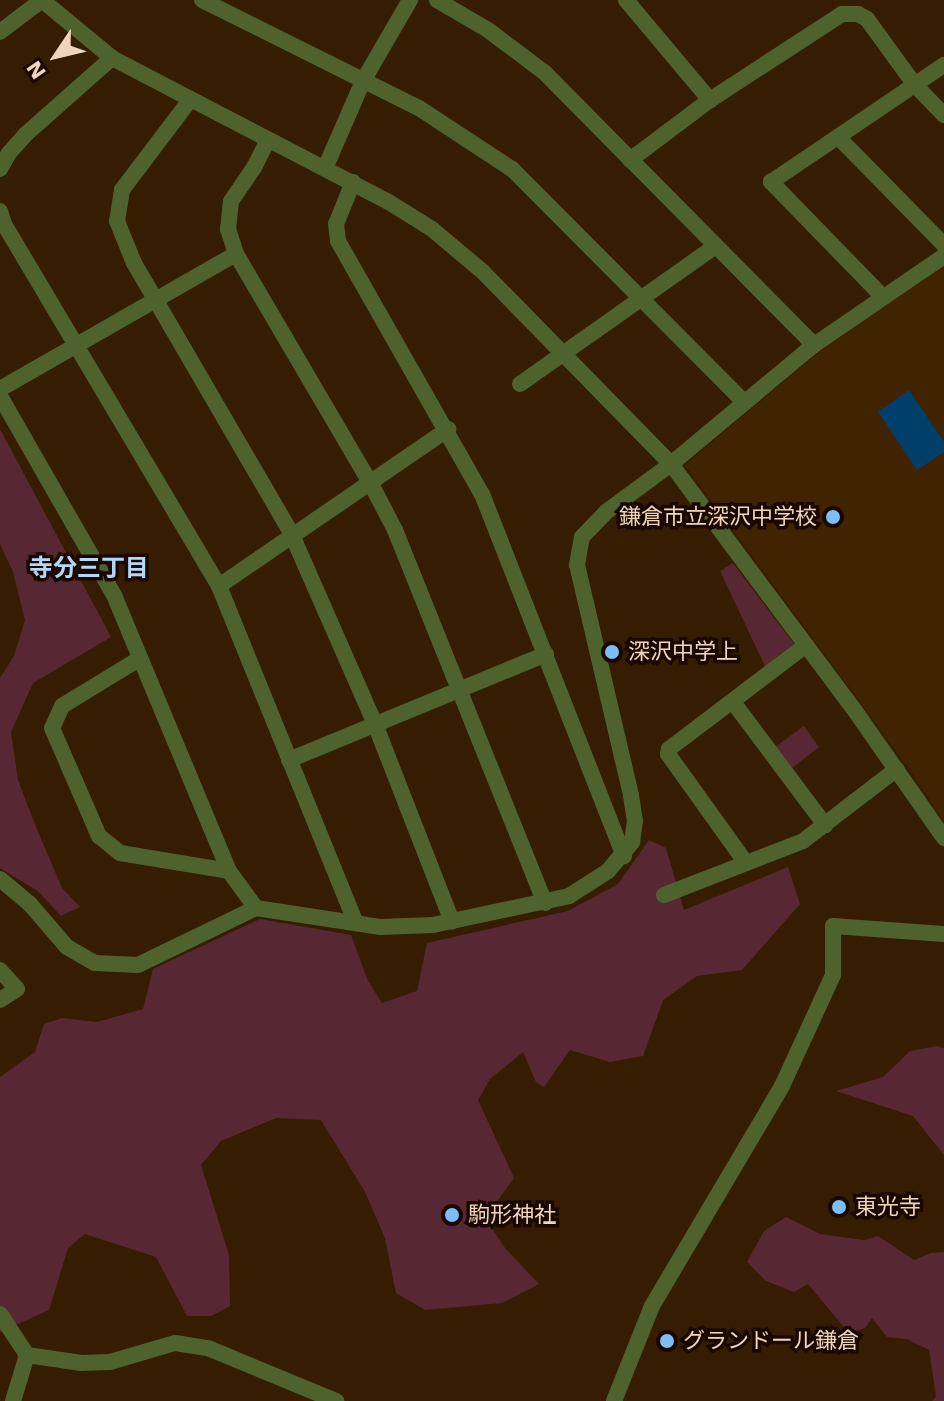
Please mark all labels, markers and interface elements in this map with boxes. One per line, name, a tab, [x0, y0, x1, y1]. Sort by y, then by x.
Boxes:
north arrow	[16, 16, 96, 96]
text: N	[21, 56, 51, 84]
place label: 鎌倉市立深沢中学校	[619, 504, 817, 530]
marker: 鎌倉市立深沢中学校	[824, 508, 842, 526]
district label: 寺分三丁目	[29, 555, 149, 583]
place label: 深沢中学上	[628, 639, 738, 665]
marker: 深沢中学上	[603, 643, 621, 661]
place label: 東光寺	[855, 1194, 921, 1220]
marker: 東光寺	[830, 1198, 848, 1216]
place label: 駒形神社	[468, 1202, 556, 1228]
marker: 駒形神社	[443, 1206, 461, 1224]
place label: グランドール鎌倉	[683, 1328, 859, 1354]
marker: グランドール鎌倉	[658, 1332, 676, 1350]

